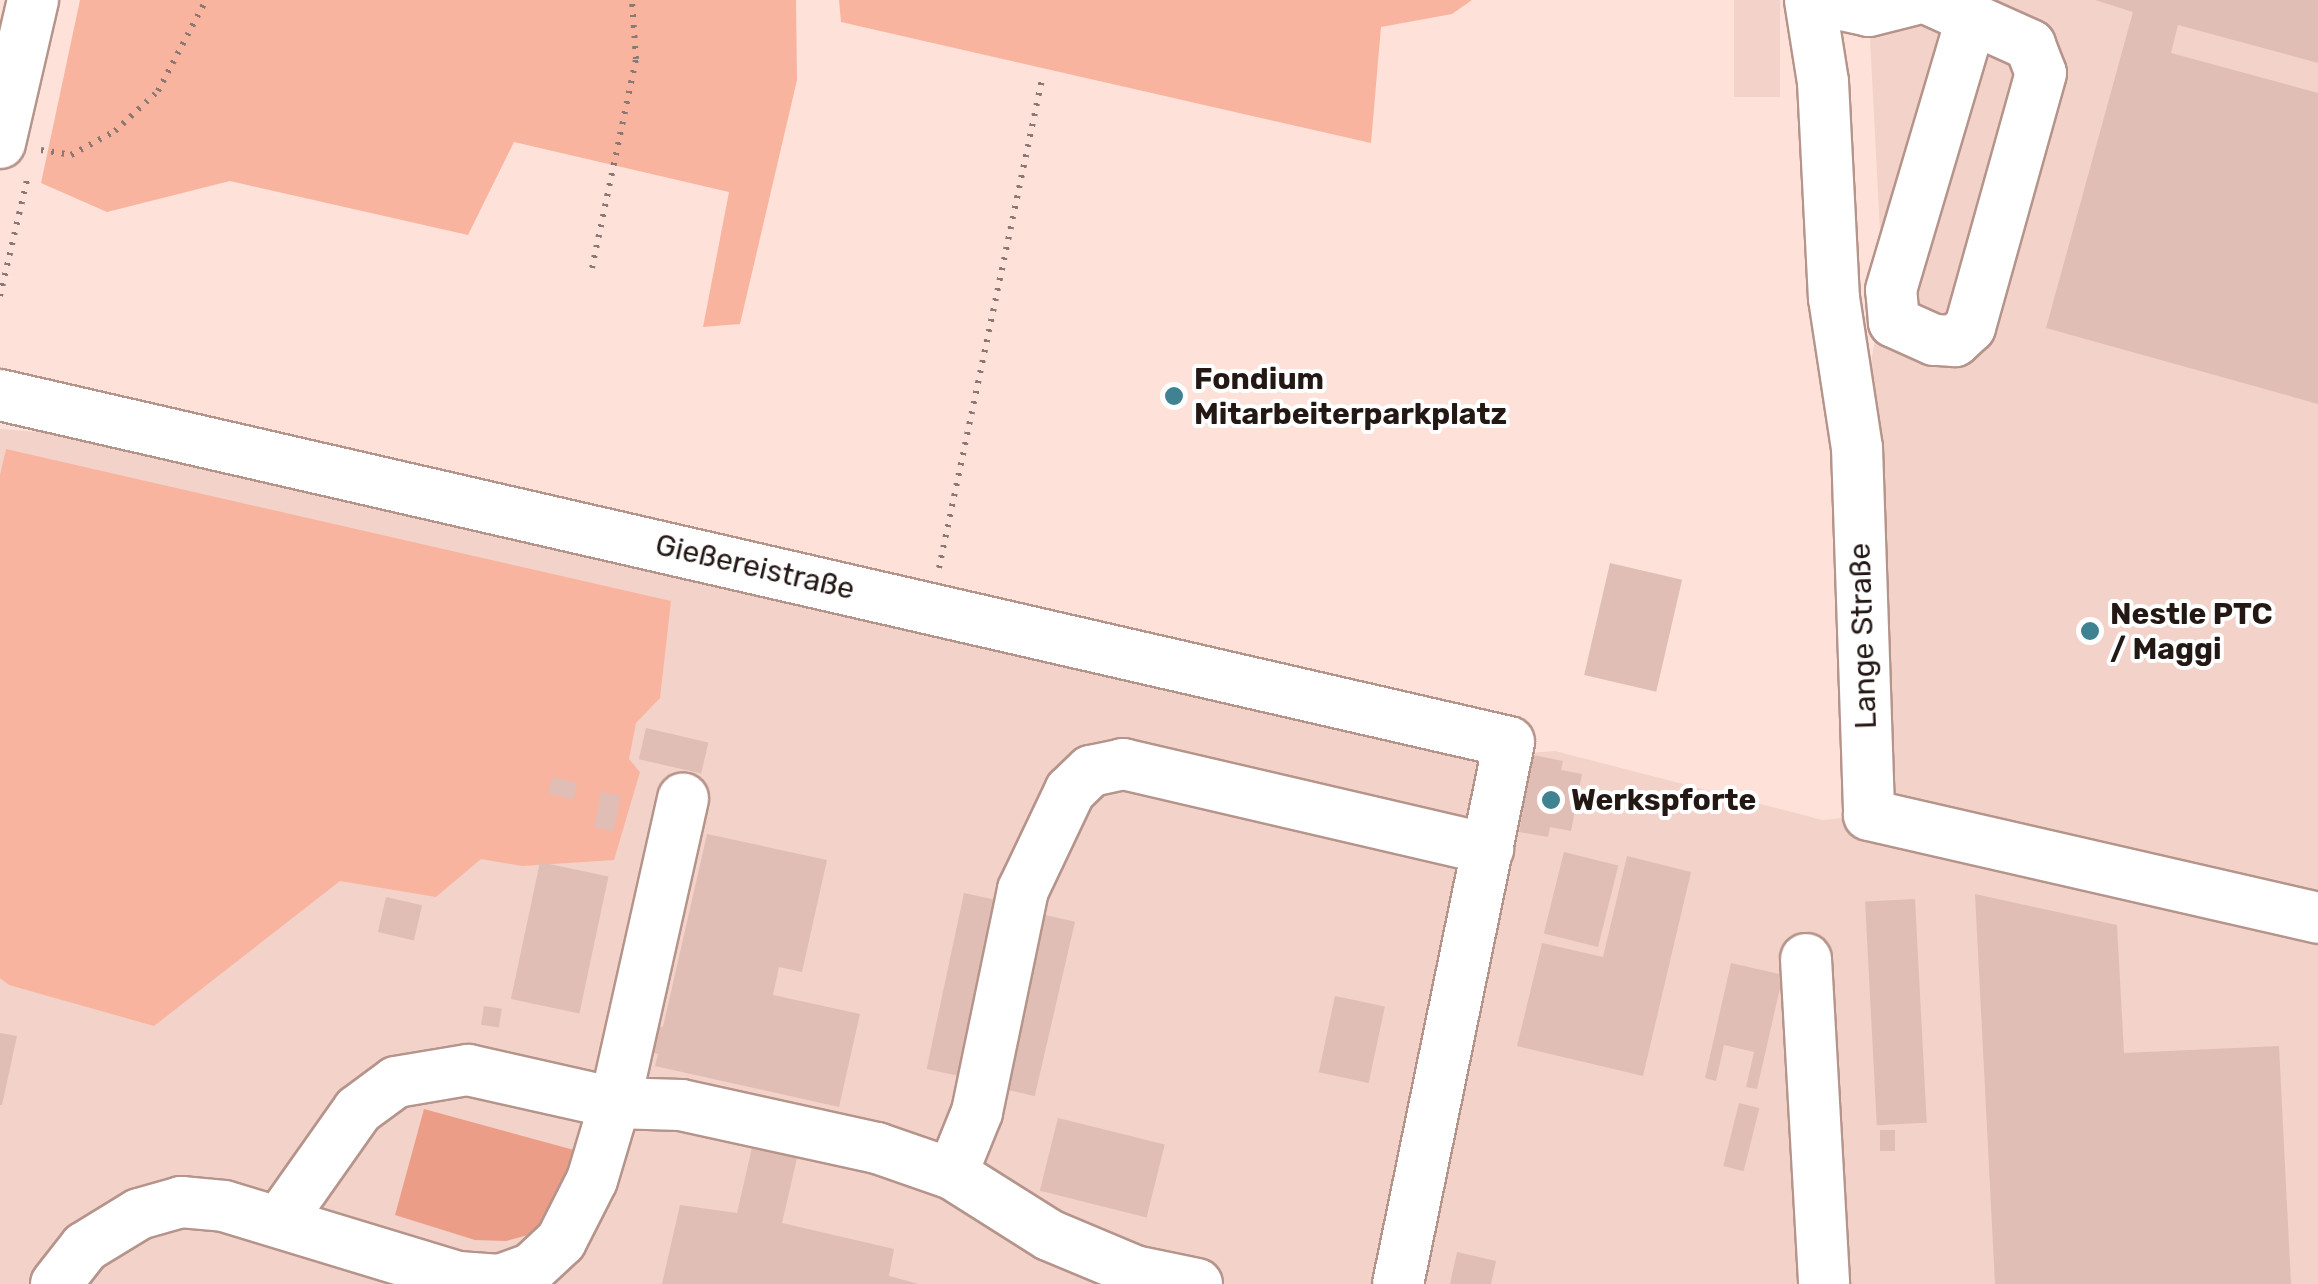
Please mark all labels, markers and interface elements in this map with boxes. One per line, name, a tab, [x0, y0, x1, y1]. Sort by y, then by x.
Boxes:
place label: Fondium Mitarbeiterparkplatz	[1194, 361, 1507, 432]
marker: Fondium Mitarbeiterparkplatz	[1163, 385, 1185, 407]
street label: Gießereistraße	[652, 527, 858, 607]
street label: Lange Straße	[1842, 542, 1884, 730]
place label: Nestle PTC / Maggi	[2110, 596, 2273, 666]
marker: Nestle PTC / Maggi	[2079, 620, 2101, 642]
place label: Werkspforte	[1571, 782, 1756, 818]
marker: Werkspforte	[1540, 789, 1562, 811]

